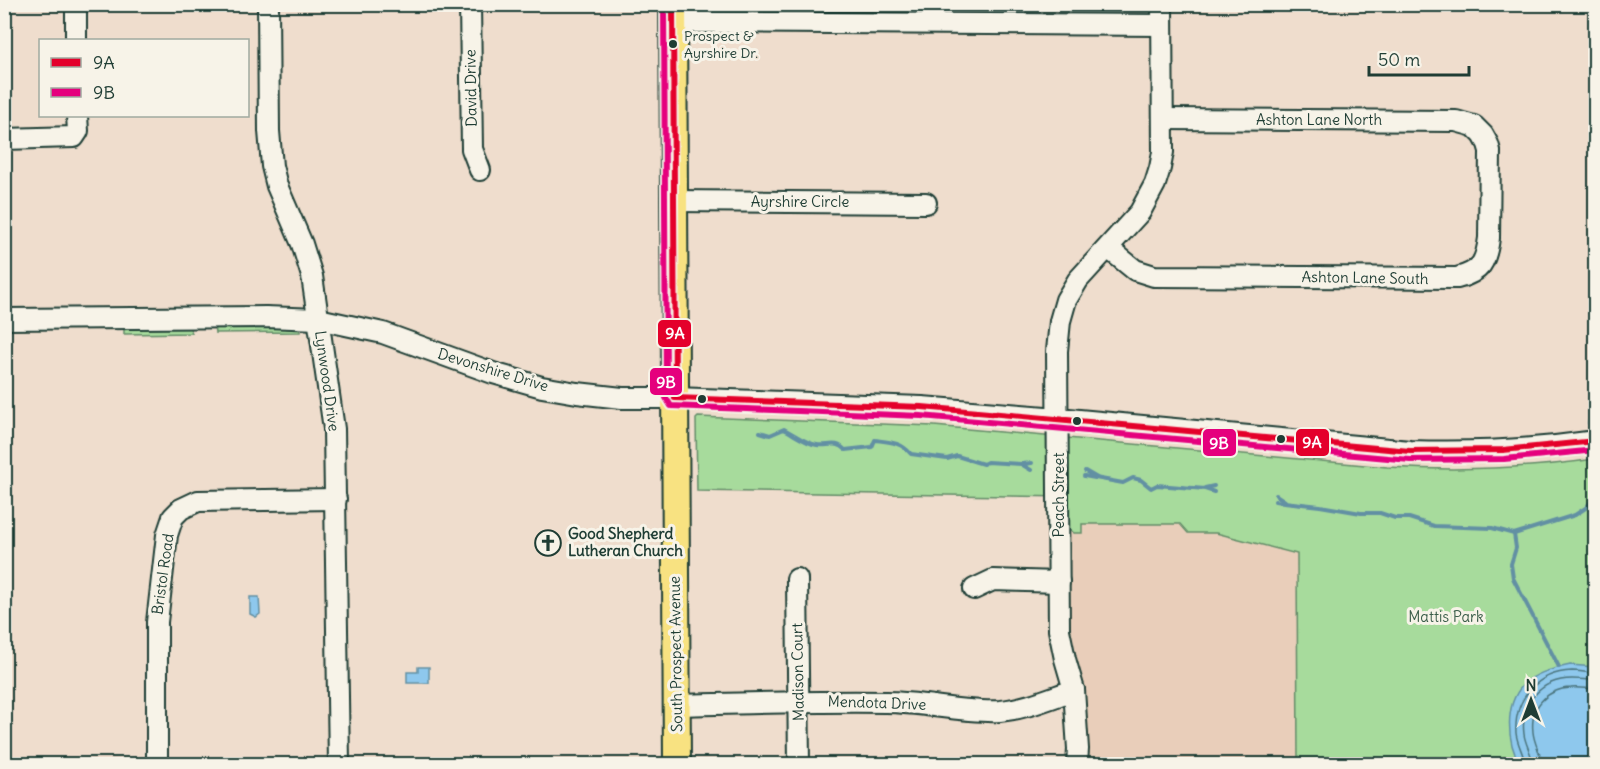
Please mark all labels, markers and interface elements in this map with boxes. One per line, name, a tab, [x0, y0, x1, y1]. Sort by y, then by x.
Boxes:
place label: Prospect & Ayrshire Dr.	[684, 27, 758, 62]
marker: Prospect & Ayrshire Dr.	[667, 38, 679, 50]
legend	[39, 39, 249, 117]
scale bar	[1369, 39, 1470, 77]
text: 50 m	[1378, 48, 1420, 71]
street label: David Drive	[460, 49, 481, 127]
text: 9A	[93, 51, 115, 74]
text: 9B	[93, 81, 115, 104]
street label: Ashton Lane North	[1256, 110, 1382, 129]
street label: Ayrshire Circle	[751, 192, 849, 211]
street label: Ashton Lane South	[1301, 267, 1429, 288]
line badge: 9A	[657, 319, 692, 348]
text: 9A	[665, 323, 685, 343]
street label: Lynwood Drive	[311, 329, 344, 433]
street label: Devonshire Drive	[435, 344, 551, 395]
line badge: 9B	[649, 367, 683, 396]
text: 9B	[656, 372, 676, 392]
unlabelled marker	[696, 393, 708, 405]
unlabelled marker	[1071, 415, 1083, 427]
line badge: 9B	[1202, 428, 1237, 457]
line badge: 9A	[1295, 428, 1330, 457]
text: 9A	[1302, 432, 1322, 452]
text: 9B	[1209, 433, 1229, 453]
unlabelled marker	[1275, 433, 1287, 445]
street label: Peach Street	[1049, 453, 1068, 537]
place label: Good Shepherd Lutheran Church	[568, 524, 683, 560]
church icon: Good Shepherd Lutheran Church	[533, 528, 563, 558]
street label: Bristol Road	[147, 532, 178, 616]
street label: South Prospect Avenue	[665, 576, 686, 732]
park label: Mattis Park	[1408, 607, 1484, 626]
street label: Madison Court	[787, 623, 808, 721]
north arrow	[1501, 670, 1561, 730]
text: N	[1525, 675, 1537, 695]
street label: Mendota Drive	[827, 691, 927, 714]

